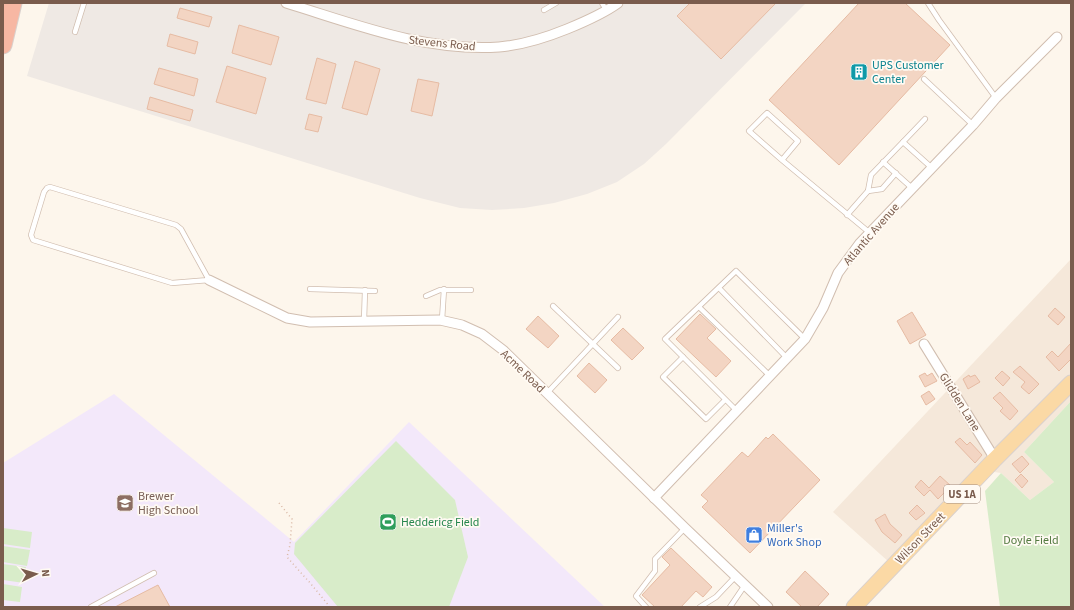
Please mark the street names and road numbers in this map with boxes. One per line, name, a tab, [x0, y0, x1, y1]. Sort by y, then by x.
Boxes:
street label: Stevens Road	[408, 32, 476, 55]
street label: Atlantic Avenue	[839, 199, 903, 269]
street label: Acme Road	[497, 346, 549, 397]
street label: Glidden Lane	[935, 370, 984, 435]
road number: US 1A	[944, 485, 980, 503]
street label: Wilson Street	[891, 509, 949, 568]

